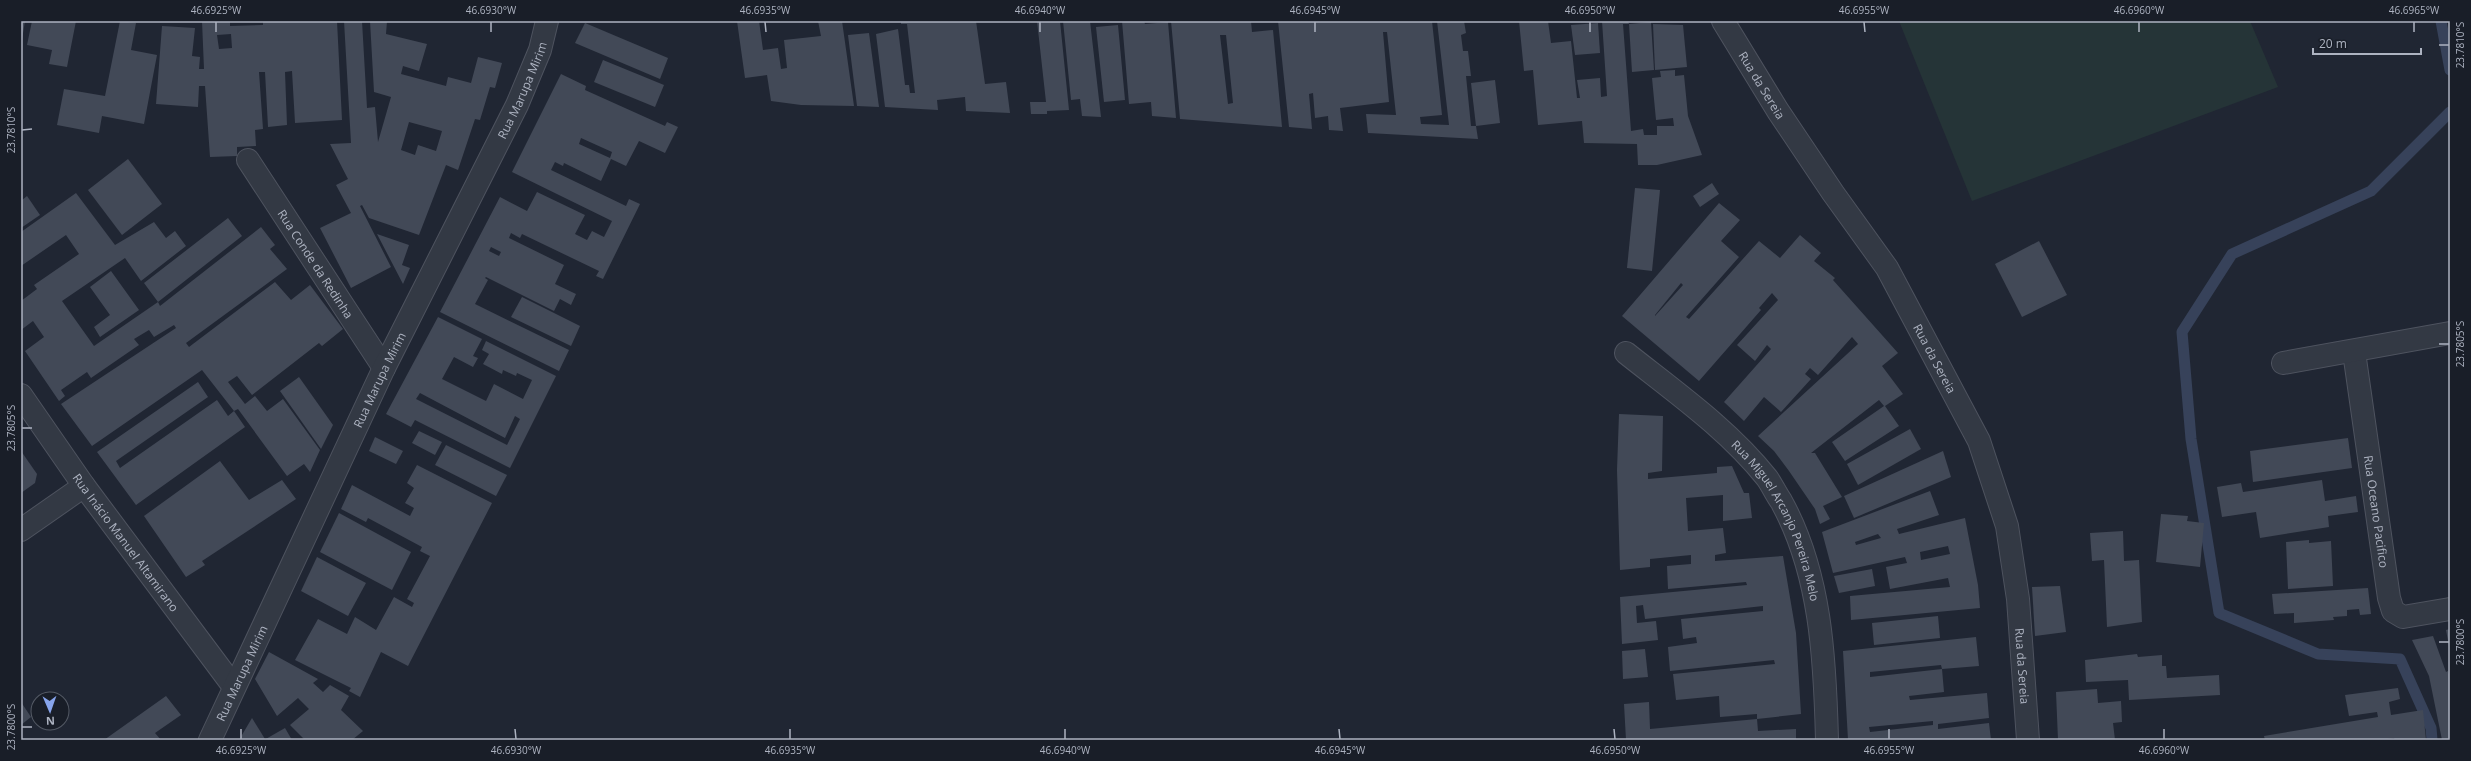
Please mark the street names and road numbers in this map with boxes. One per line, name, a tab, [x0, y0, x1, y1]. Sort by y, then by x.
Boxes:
street label: Rua Marupa Mirim	[493, 40, 550, 141]
street label: Rua da Sereia	[1735, 48, 1789, 122]
street label: Rua Conde da Redinha	[274, 206, 358, 322]
street label: Rua da Sereia	[1910, 321, 1961, 396]
street label: Rua Marupa Mirim	[349, 329, 409, 430]
street label: Rua Miguel Arcanjo Pereira Melo	[1728, 436, 1824, 603]
street label: Rua Oceano Pacifico	[2360, 454, 2393, 569]
street label: Rua Inácio Manuel Altamirano	[69, 470, 183, 615]
street label: Rua Marupa Mirim	[212, 622, 271, 724]
street label: Rua da Sereia	[2012, 627, 2034, 705]

